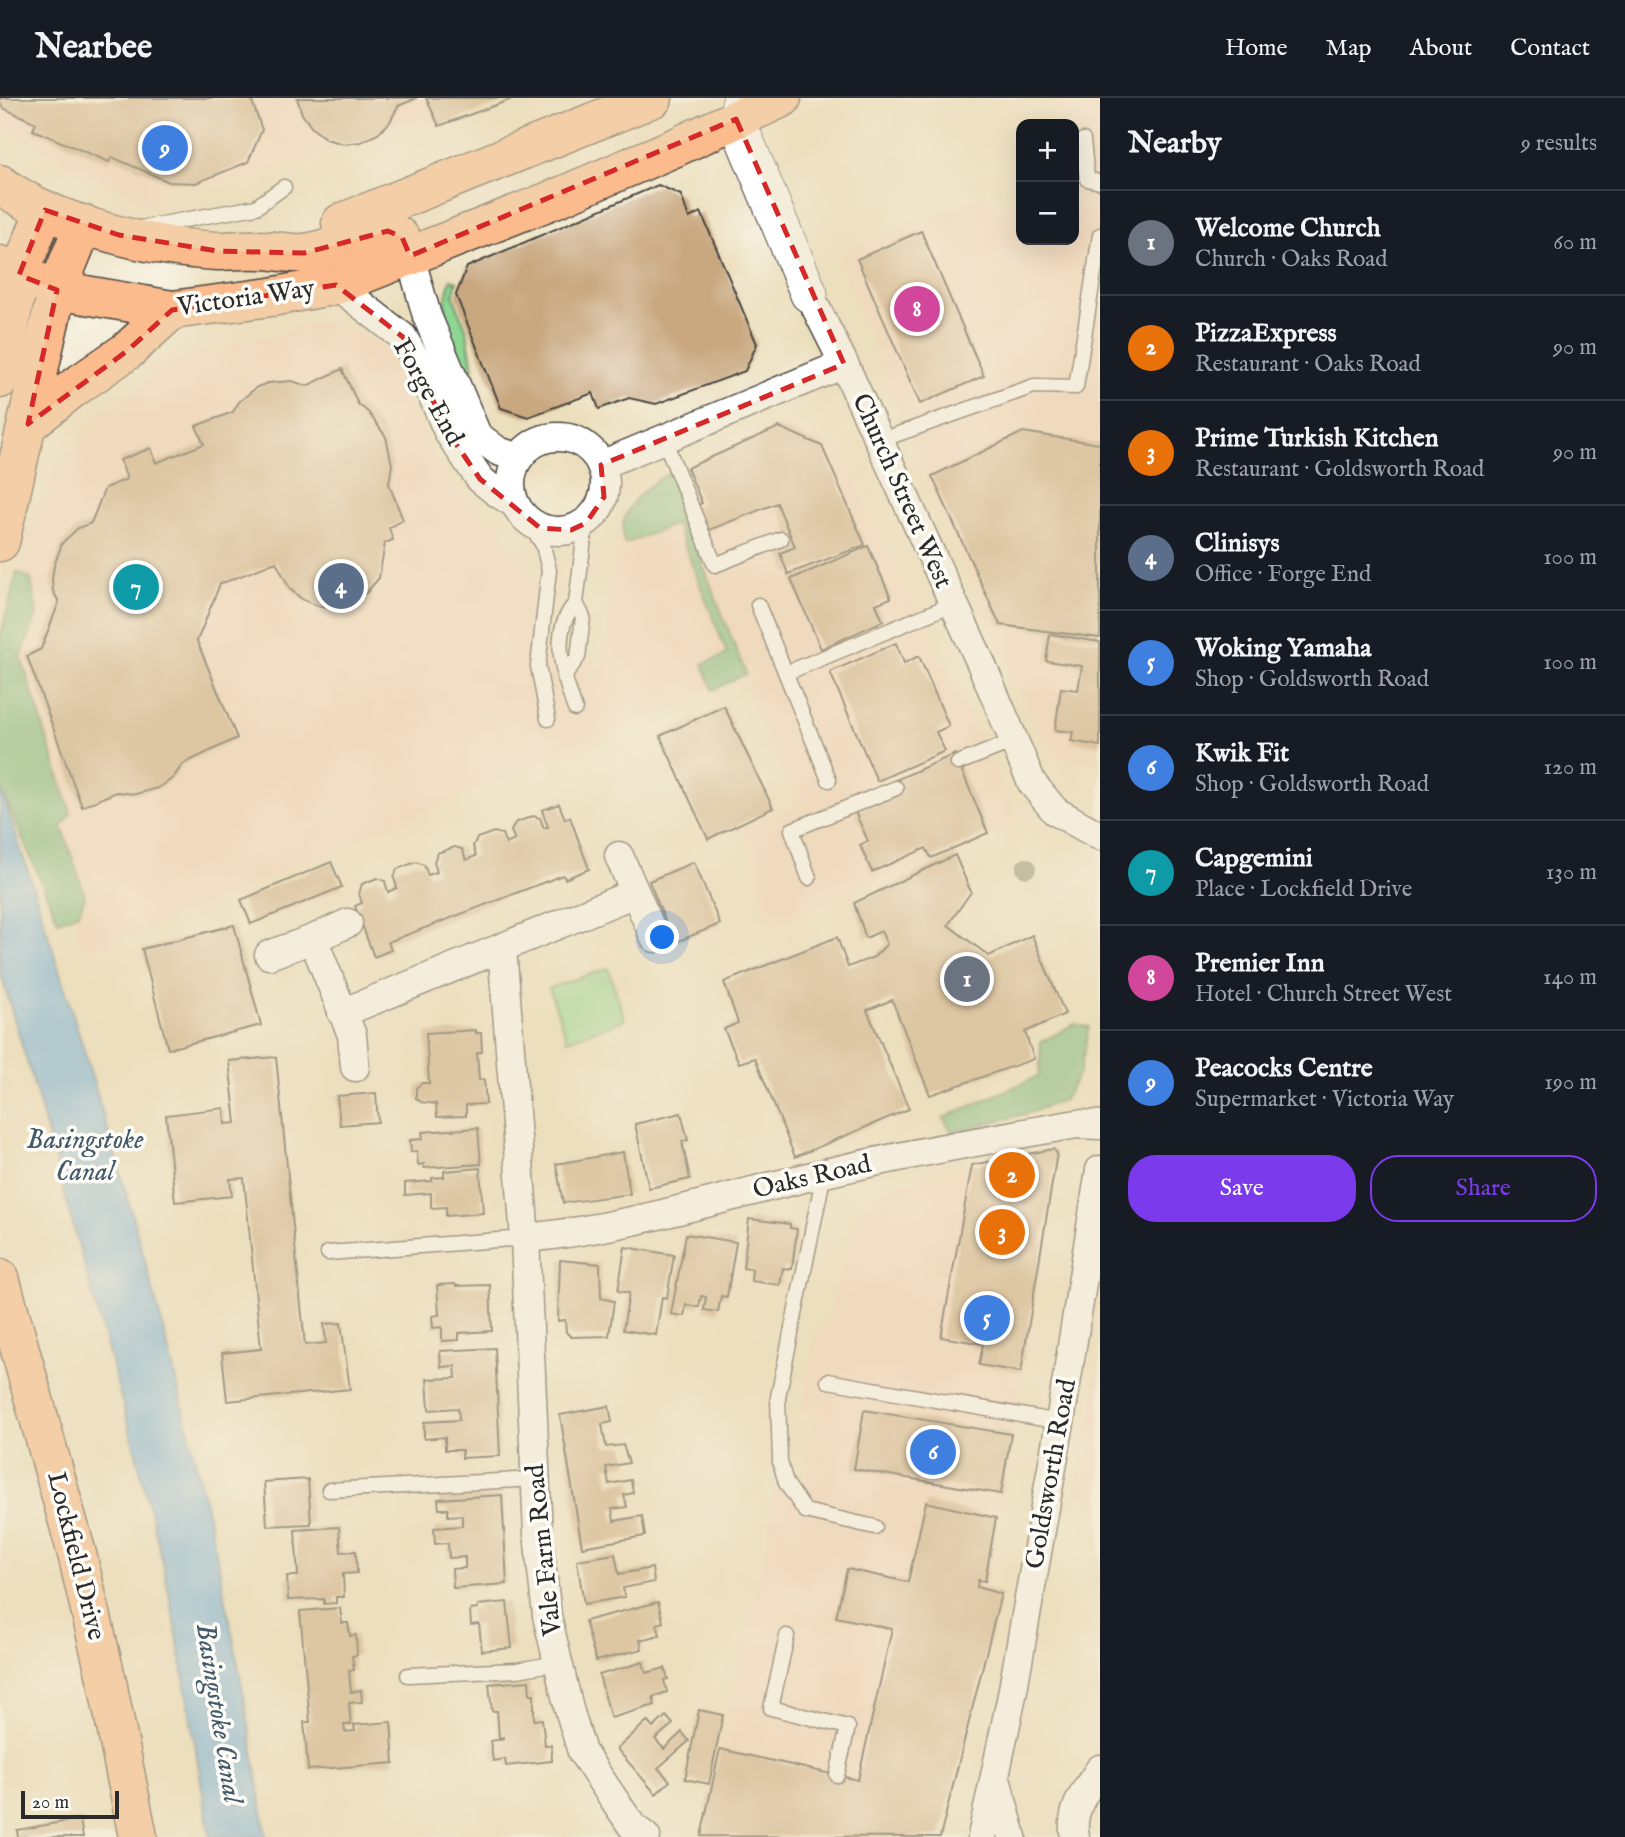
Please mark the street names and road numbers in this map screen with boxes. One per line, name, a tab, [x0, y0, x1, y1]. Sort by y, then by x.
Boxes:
street label: Victoria Way	[174, 272, 317, 324]
street label: Forge End	[385, 333, 471, 451]
street label: Church Street West	[844, 388, 960, 594]
street label: Oaks Road	[750, 1147, 874, 1207]
street label: Goldsworth Road	[1018, 1376, 1084, 1572]
street label: Vale Farm Road	[519, 1462, 570, 1639]
street label: Lockfield Drive	[39, 1469, 113, 1644]

